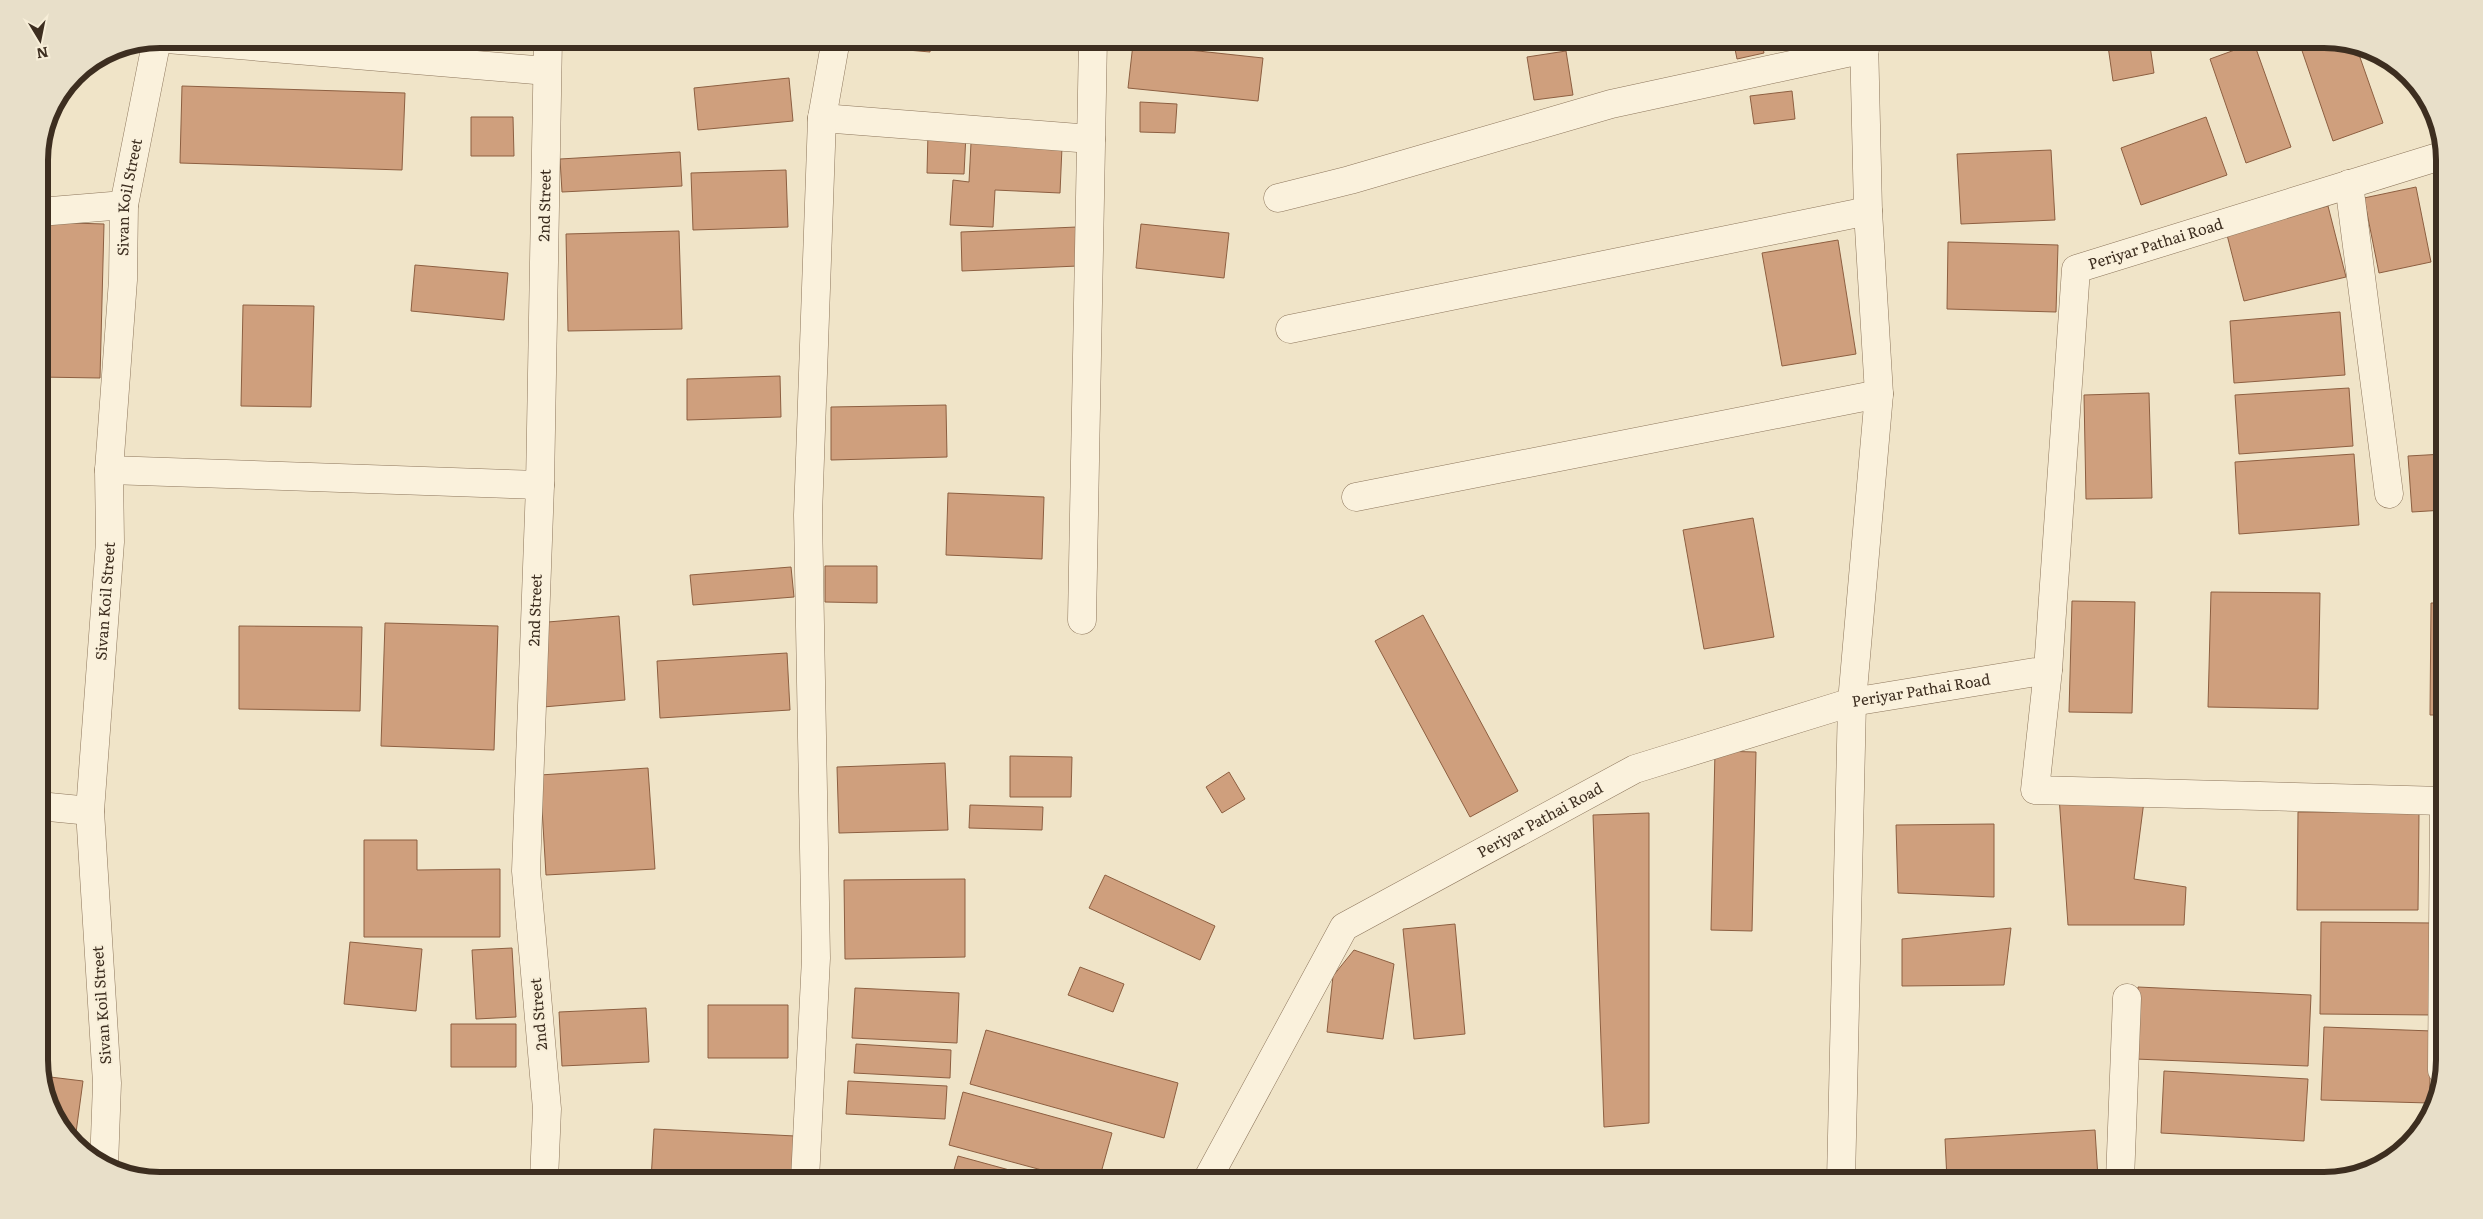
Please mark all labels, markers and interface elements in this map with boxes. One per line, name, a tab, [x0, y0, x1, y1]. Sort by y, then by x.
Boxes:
north arrow	[15, 15, 65, 65]
text: N	[35, 43, 50, 65]
street label: Sivan Koil Street	[110, 136, 147, 256]
street label: 2nd Street	[531, 169, 556, 242]
street label: Periyar Pathai Road	[2085, 211, 2226, 275]
street label: Sivan Koil Street	[88, 541, 120, 661]
street label: 2nd Street	[521, 573, 547, 647]
street label: Periyar Pathai Road	[1850, 667, 1992, 712]
street label: Periyar Pathai Road	[1473, 776, 1607, 863]
street label: Sivan Koil Street	[85, 945, 116, 1065]
street label: 2nd Street	[523, 977, 552, 1051]

